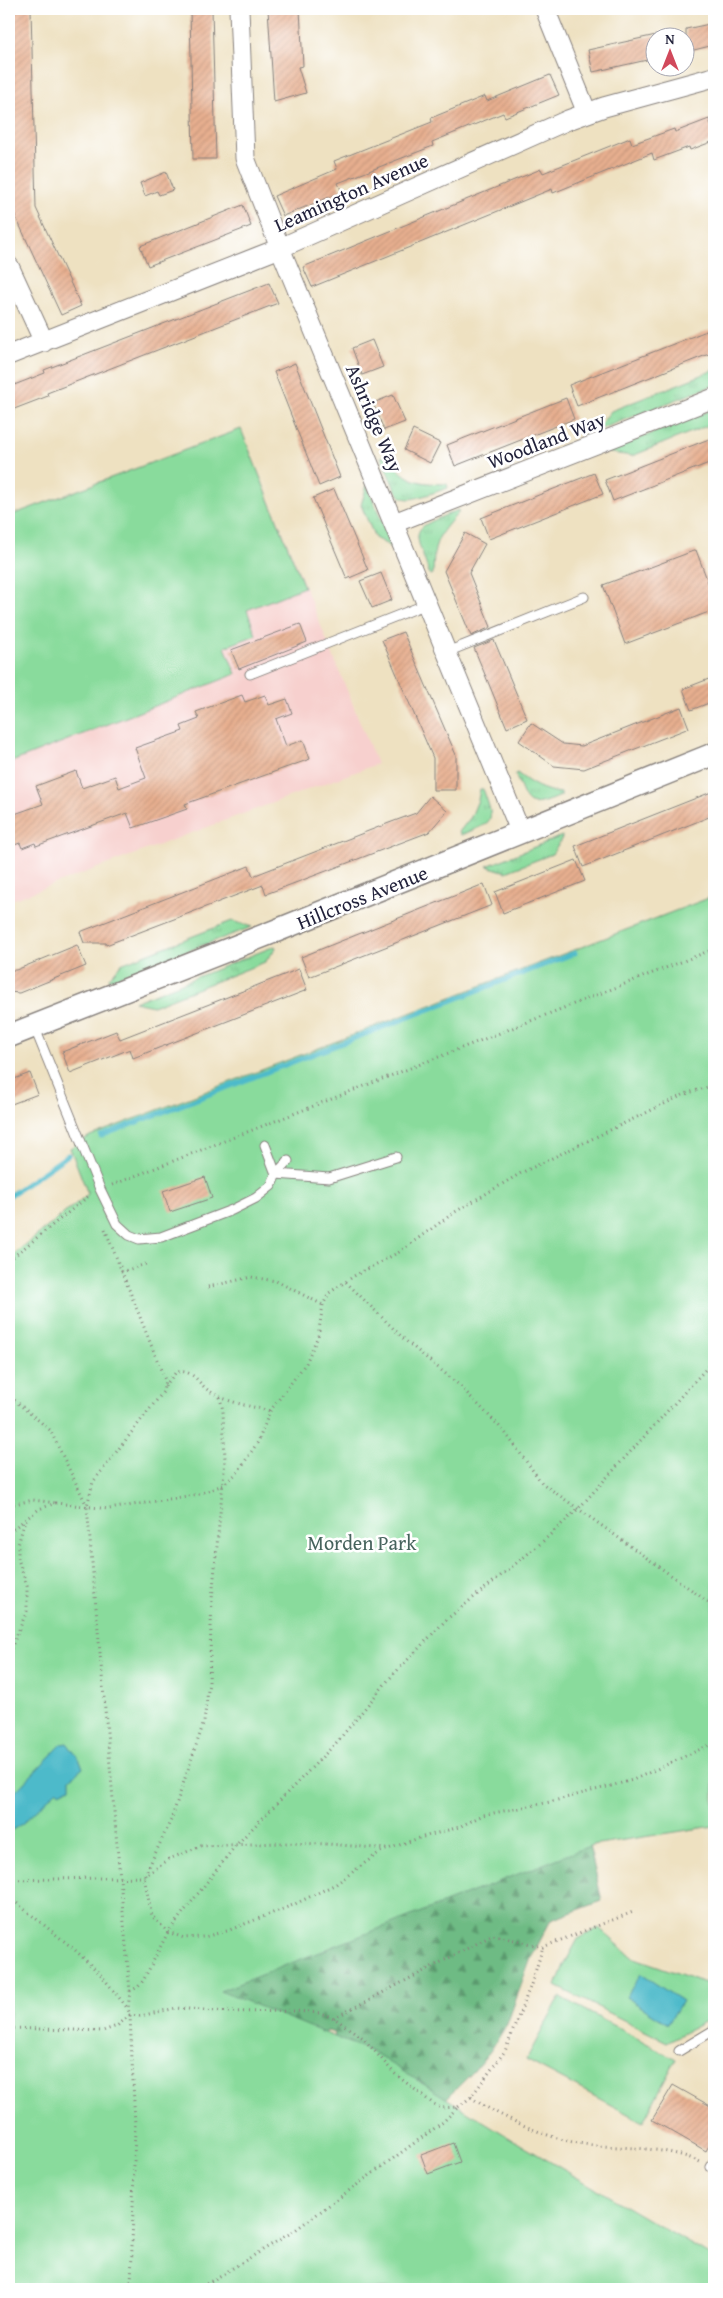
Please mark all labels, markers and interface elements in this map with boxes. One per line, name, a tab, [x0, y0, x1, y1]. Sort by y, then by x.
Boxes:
north arrow	[646, 28, 696, 78]
text: N	[665, 29, 675, 49]
street label: Leamington Avenue	[269, 145, 433, 239]
street label: Ashridge Way	[339, 359, 411, 477]
street label: Woodland Way	[483, 404, 609, 476]
street label: Hillcross Avenue	[292, 858, 432, 936]
park label: Morden Park	[308, 1528, 417, 1557]

